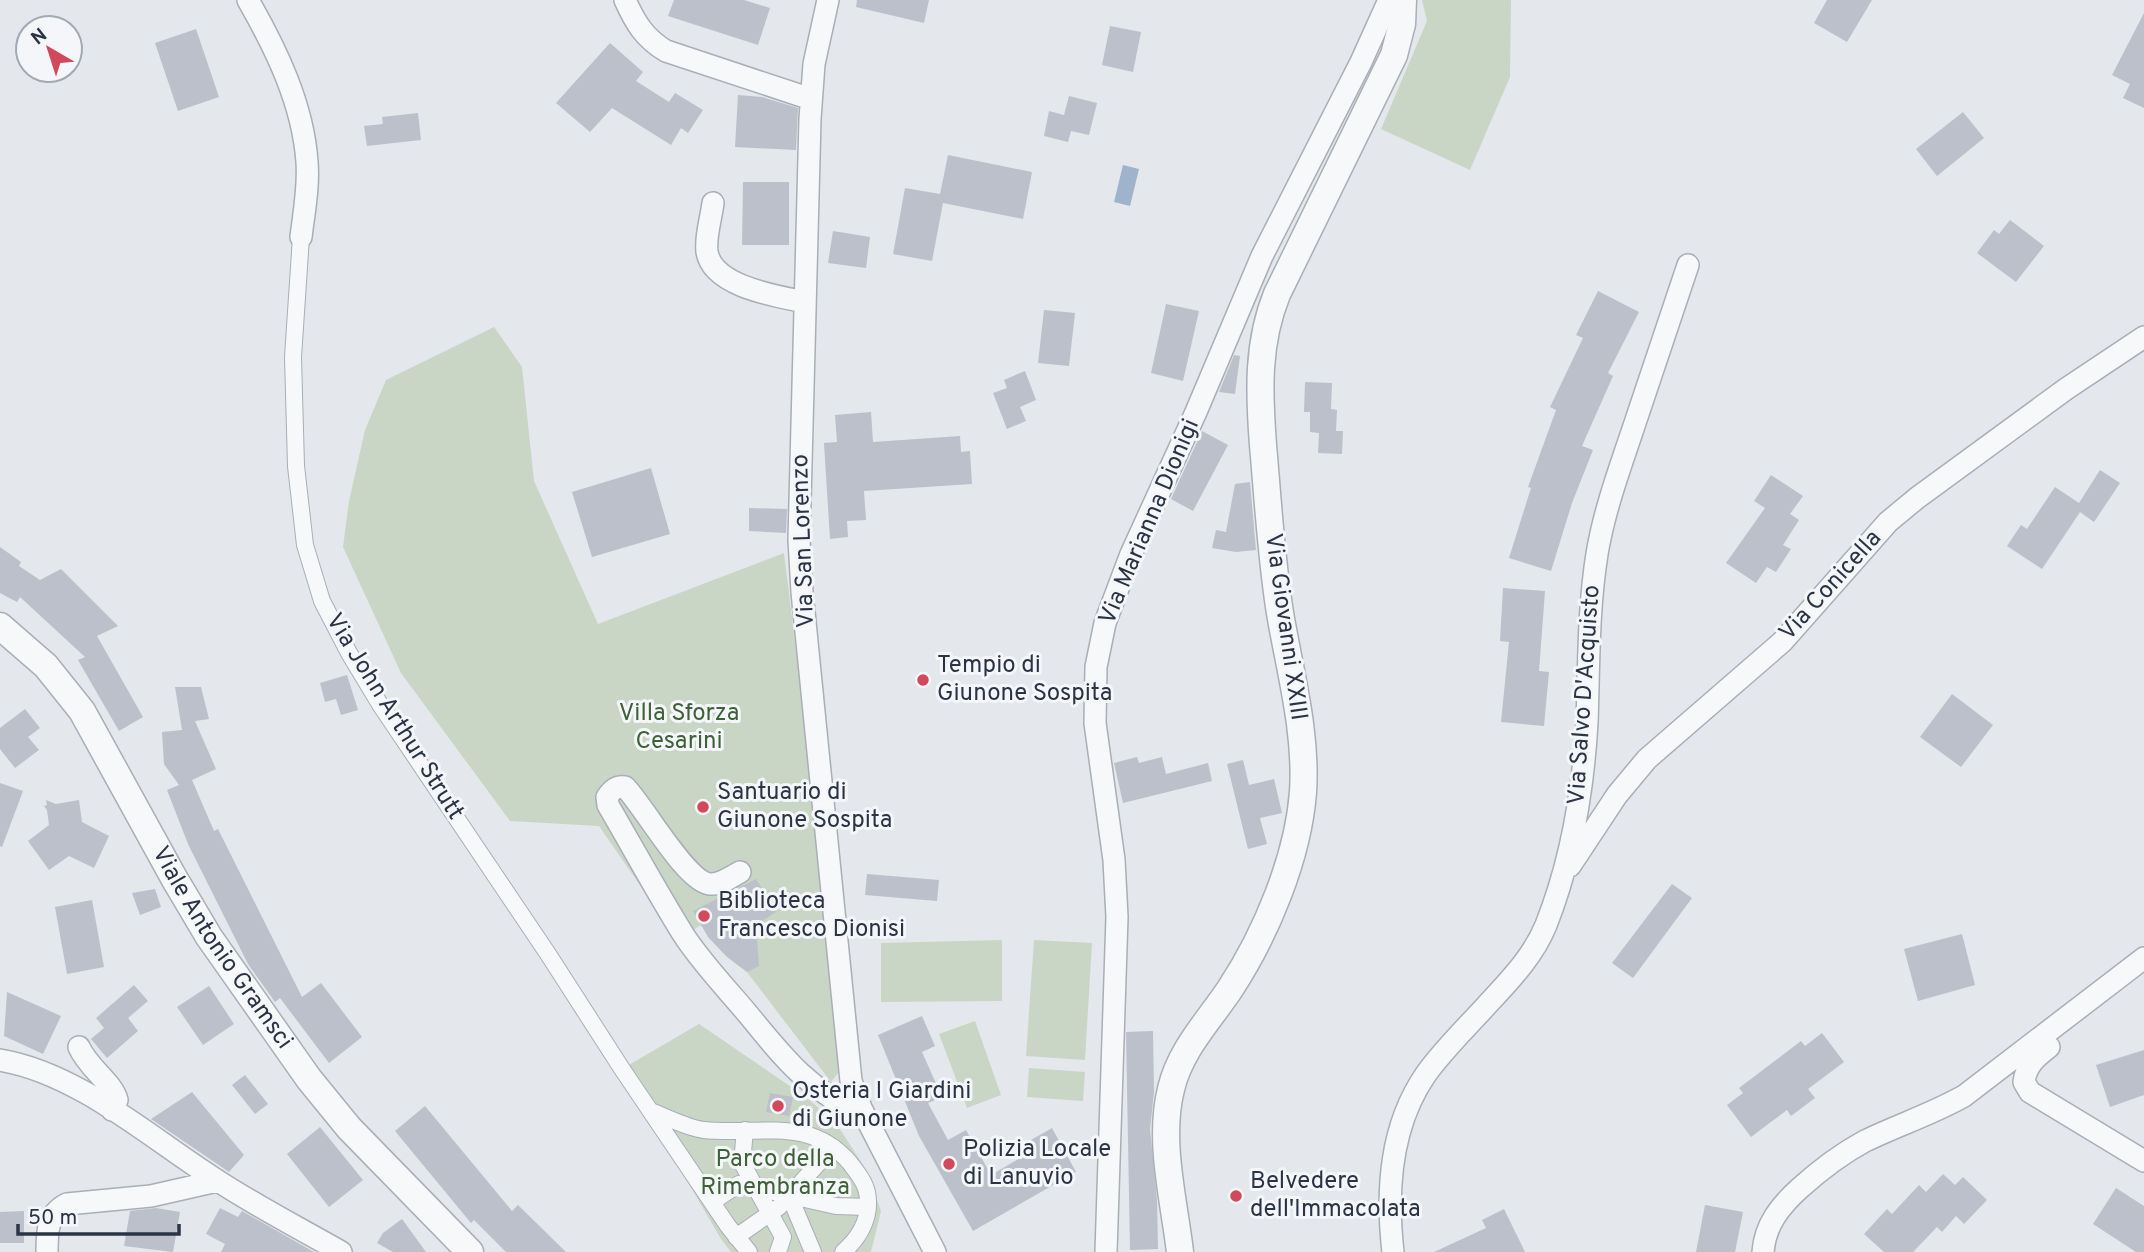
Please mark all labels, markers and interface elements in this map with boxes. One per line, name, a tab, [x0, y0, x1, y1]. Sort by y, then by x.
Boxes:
north arrow	[14, 14, 84, 84]
text: N	[27, 24, 52, 51]
street label: Via Marianna Dionigi	[1093, 415, 1207, 629]
street label: Via San Lorenzo	[786, 454, 822, 628]
street label: Via Conicella	[1773, 524, 1889, 648]
street label: Via Giovanni XXIII	[1257, 532, 1313, 722]
street label: Via Salvo D'Acquisto	[1562, 584, 1608, 806]
street label: Via John Arthur Strutt	[318, 608, 470, 826]
place label: Tempio di Giunone Sospita	[937, 651, 1112, 709]
marker: Tempio di Giunone Sospita	[915, 672, 931, 688]
park label: Villa Sforza Cesarini	[619, 699, 739, 757]
place label: Santuario di Giunone Sospita	[717, 778, 892, 836]
marker: Santuario di Giunone Sospita	[695, 799, 711, 815]
street label: Viale Antonio Gramsci	[145, 841, 299, 1055]
place label: Biblioteca Francesco Dionisi	[718, 887, 905, 945]
marker: Biblioteca Francesco Dionisi	[696, 908, 712, 924]
place label: Osteria I Giardini di Giunone	[792, 1077, 971, 1135]
marker: Osteria I Giardini di Giunone	[770, 1098, 786, 1114]
place label: Polizia Locale di Lanuvio	[963, 1135, 1111, 1193]
park label: Parco della Rimembranza	[700, 1145, 850, 1203]
marker: Polizia Locale di Lanuvio	[941, 1156, 957, 1172]
place label: Belvedere dell'Immacolata	[1250, 1167, 1421, 1225]
marker: Belvedere dell'Immacolata	[1228, 1188, 1244, 1204]
scale bar	[18, 1192, 178, 1236]
text: 50 m	[28, 1205, 77, 1232]

